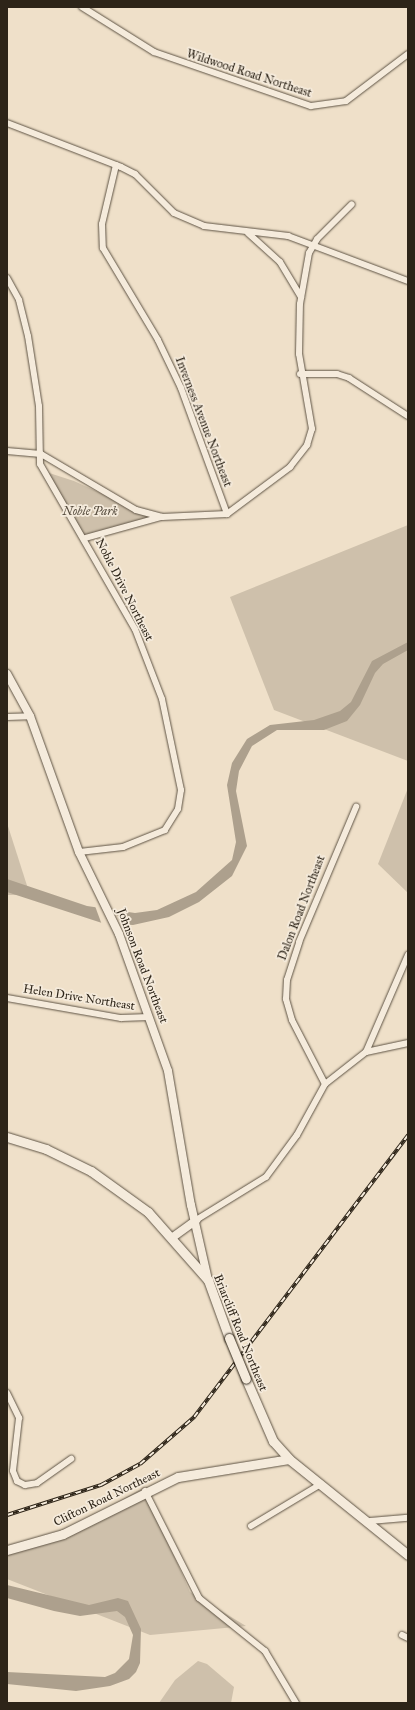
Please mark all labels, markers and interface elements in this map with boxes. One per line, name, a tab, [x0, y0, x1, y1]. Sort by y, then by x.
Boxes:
street label: Wildwood Road Northeast	[185, 47, 313, 101]
street label: Inverness Avenue Northeast	[172, 355, 234, 489]
park label: Noble Park	[62, 505, 118, 519]
street label: Noble Drive Northeast	[92, 536, 156, 644]
street label: Dalon Road Northeast	[275, 853, 329, 963]
street label: Johnson Road Northeast	[113, 907, 171, 1025]
street label: Helen Drive Northeast	[22, 982, 136, 1014]
street label: Briarcliff Road Northeast	[210, 1272, 270, 1394]
street label: Clifton Road Northeast	[51, 1466, 163, 1530]

